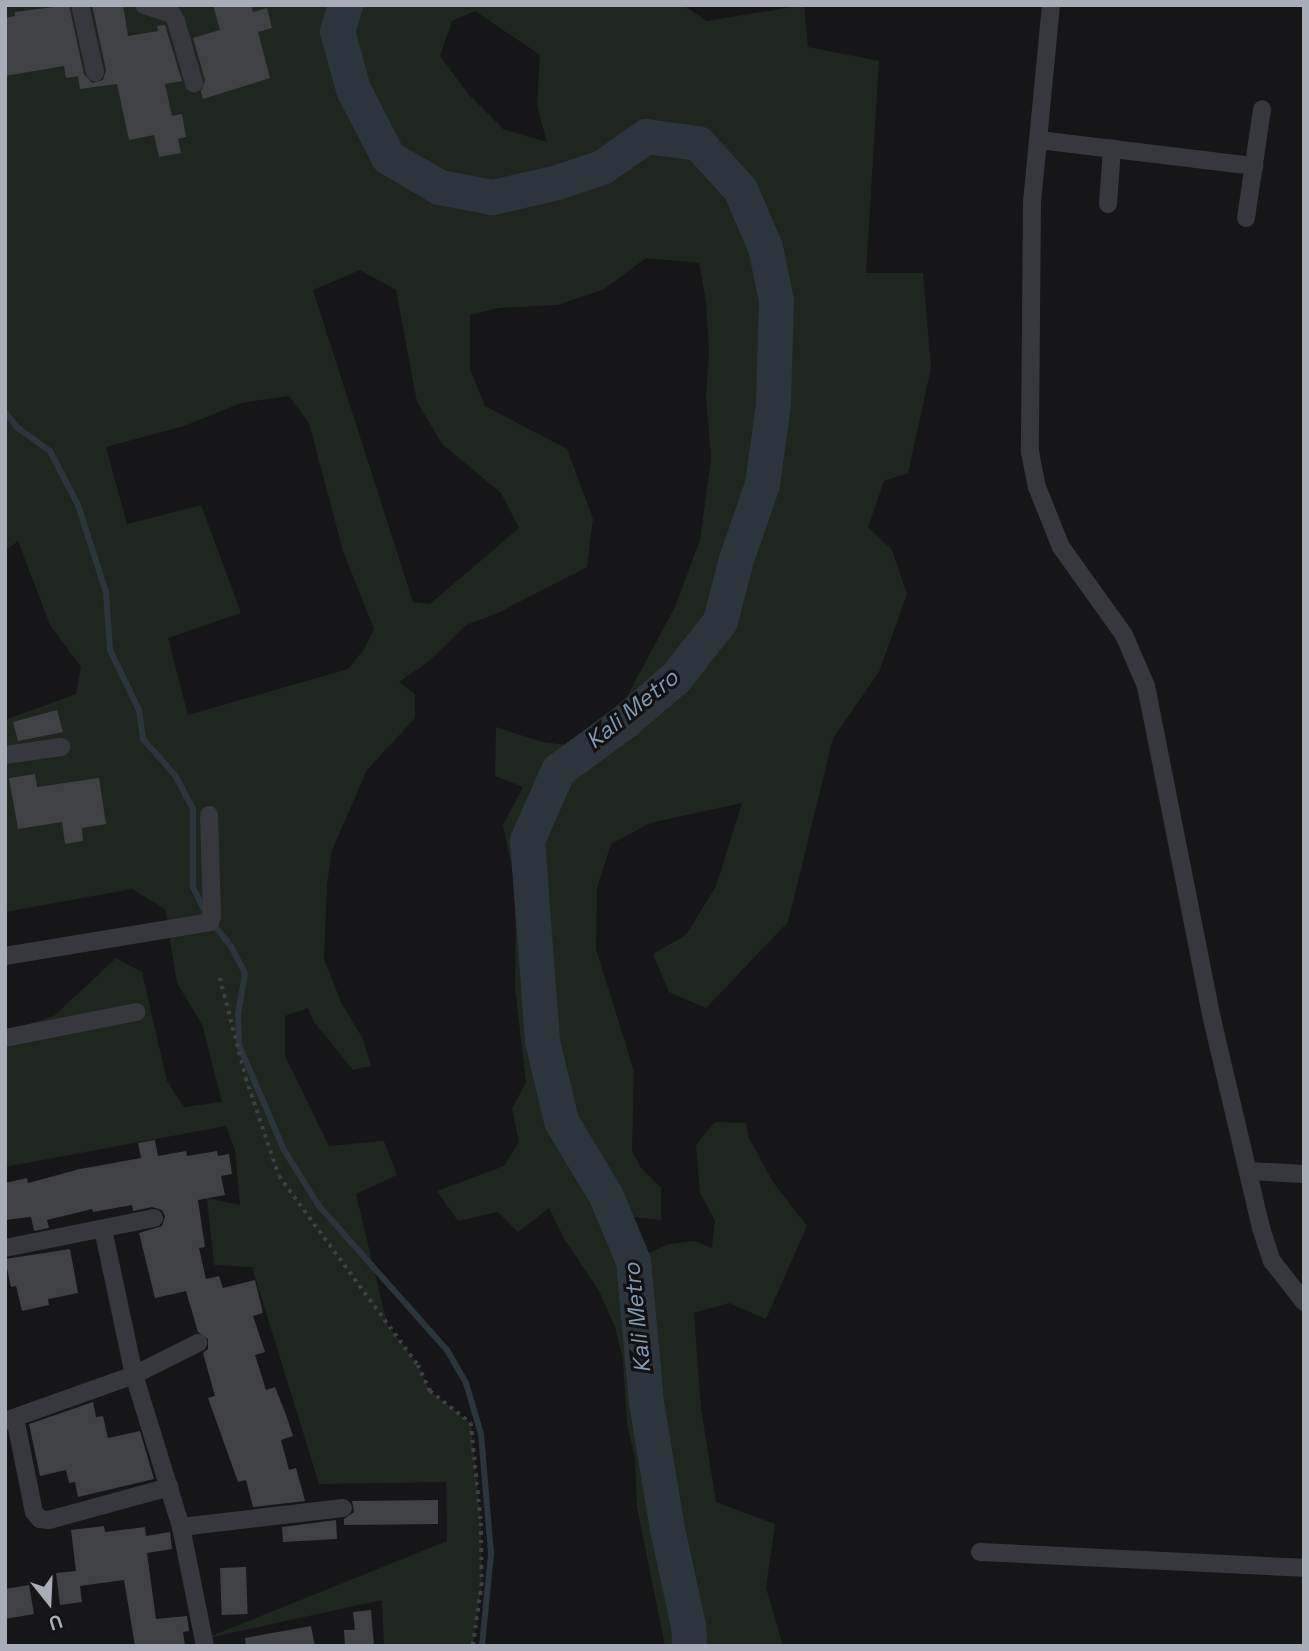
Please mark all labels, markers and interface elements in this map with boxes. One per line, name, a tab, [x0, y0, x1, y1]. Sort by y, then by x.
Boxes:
water label: Kali Metro	[580, 663, 684, 755]
water label: Kali Metro	[617, 1262, 657, 1374]
north arrow	[14, 1567, 84, 1637]
text: U	[46, 1609, 66, 1636]

